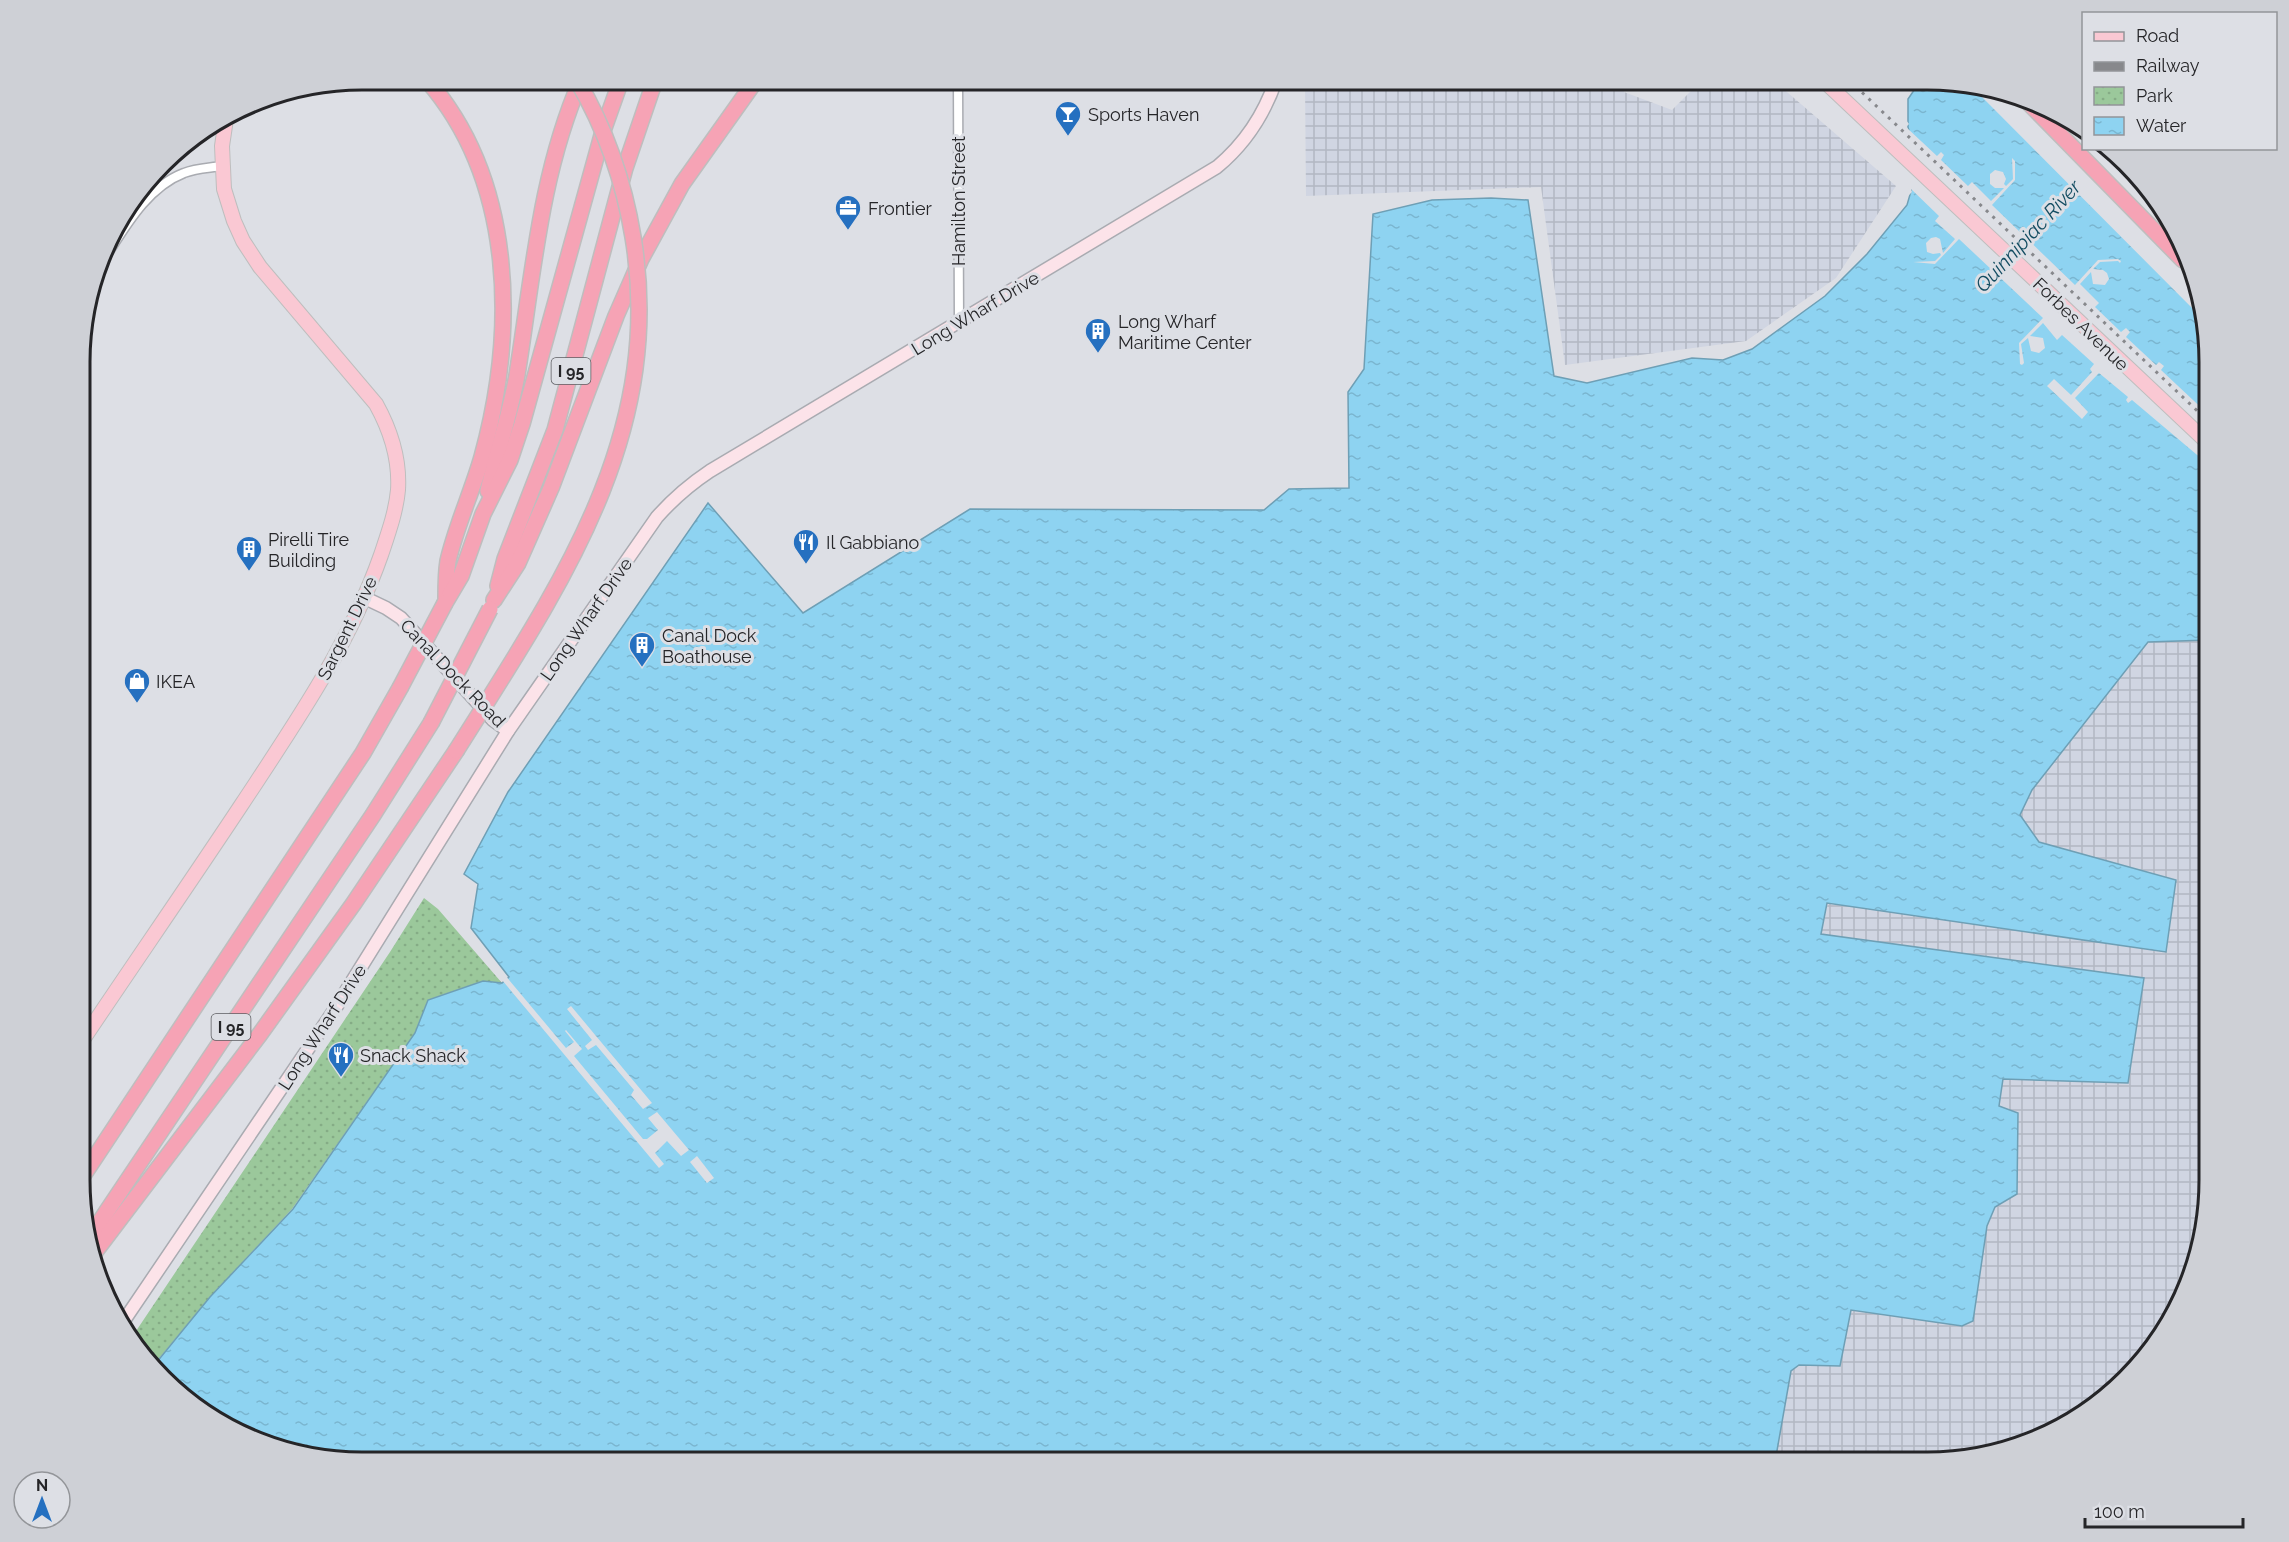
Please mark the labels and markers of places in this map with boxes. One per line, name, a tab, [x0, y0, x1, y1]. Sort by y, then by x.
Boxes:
bar icon: Sports Haven	[1053, 99, 1083, 137]
place label: Sports Haven	[1088, 104, 1199, 125]
office icon: Frontier	[833, 193, 863, 231]
place label: Frontier	[868, 198, 933, 219]
place label: Long Wharf Maritime Center	[1118, 311, 1252, 353]
building icon: Long Wharf Maritime Center	[1083, 316, 1113, 354]
restaurant icon: Il Gabbiano	[791, 527, 821, 565]
place label: Pirelli Tire Building	[268, 529, 349, 571]
place label: Il Gabbiano	[826, 532, 920, 553]
building icon: Pirelli Tire Building	[234, 534, 264, 572]
place label: Canal Dock Boathouse	[662, 625, 757, 667]
building icon: Canal Dock Boathouse	[627, 630, 657, 668]
shop icon: IKEA	[122, 666, 152, 704]
place label: IKEA	[156, 671, 195, 692]
restaurant icon: Snack Shack	[326, 1040, 356, 1078]
place label: Snack Shack	[360, 1045, 466, 1066]

